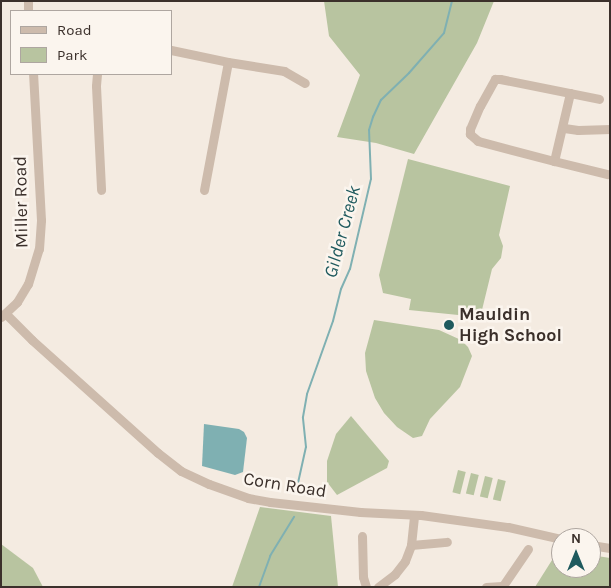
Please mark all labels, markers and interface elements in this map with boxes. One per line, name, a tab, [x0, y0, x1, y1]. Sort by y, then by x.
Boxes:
legend	[10, 10, 172, 75]
text: Road	[57, 21, 92, 39]
text: Park	[57, 46, 87, 64]
street label: Miller Road	[9, 156, 33, 248]
water label: Gilder Creek	[320, 183, 366, 281]
place label: Mauldin High School	[459, 304, 562, 346]
marker: Mauldin High School	[443, 319, 455, 331]
street label: Corn Road	[242, 468, 328, 502]
north arrow	[551, 528, 601, 578]
text: N	[571, 530, 581, 547]

